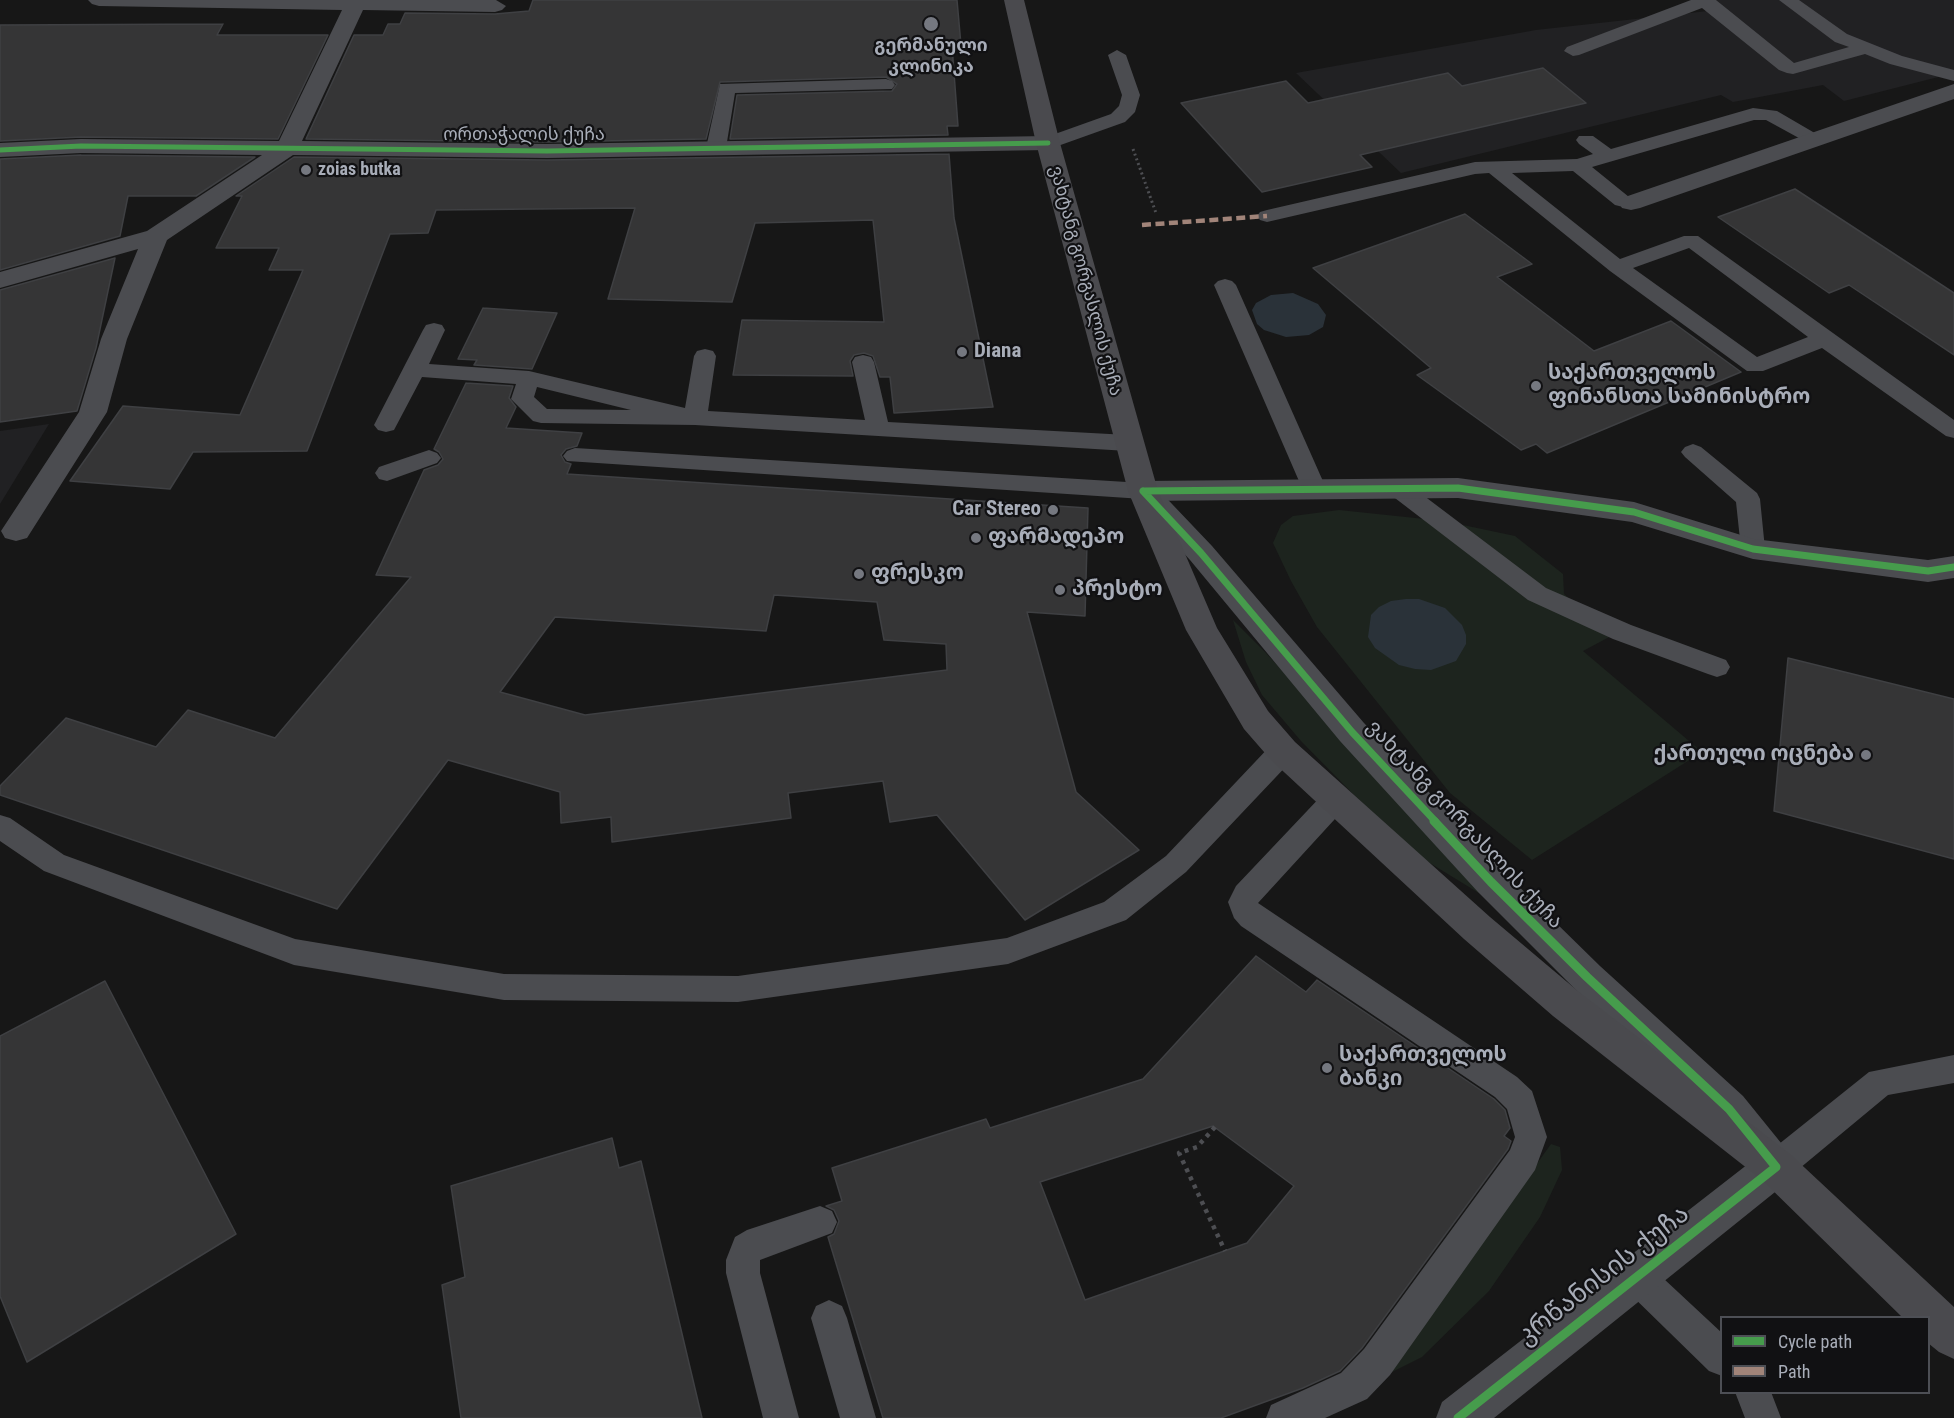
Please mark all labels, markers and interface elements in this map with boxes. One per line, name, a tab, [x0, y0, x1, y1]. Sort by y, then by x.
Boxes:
marker: გერმანული კლინიკა	[922, 15, 940, 33]
place label: გერმანული კლინიკა	[874, 35, 988, 78]
street label: ორთაჭალის ქუჩა	[443, 124, 605, 146]
place label: zoias butka	[318, 159, 401, 181]
marker: zoias butka	[299, 163, 313, 177]
street label: ვახტანგ გორგასლის ქუჩა	[1044, 164, 1126, 398]
place label: Diana	[974, 339, 1021, 365]
marker: Diana	[955, 345, 969, 359]
place label: საქართველოს ფინანსთა სამინისტრო	[1548, 361, 1810, 411]
marker: საქართველოს ფინანსთა სამინისტრო	[1529, 379, 1543, 393]
place label: Car Stereo	[952, 497, 1041, 523]
marker: Car Stereo	[1046, 503, 1060, 517]
place label: ფარმადეპო	[988, 525, 1124, 551]
marker: ფარმადეპო	[969, 531, 983, 545]
place label: ფრესკო	[871, 561, 964, 587]
marker: ფრესკო	[852, 567, 866, 581]
place label: პრესტო	[1072, 577, 1163, 603]
marker: პრესტო	[1053, 583, 1067, 597]
street label: ვახტანგ გორგასლის ქუჩა	[1360, 715, 1568, 935]
place label: ქართული ოცნება	[1653, 742, 1854, 768]
marker: ქართული ოცნება	[1859, 748, 1873, 762]
place label: საქართველოს ბანკი	[1339, 1043, 1507, 1093]
marker: საქართველოს ბანკი	[1320, 1061, 1334, 1075]
street label: კრწანისის ქუჩა	[1512, 1199, 1696, 1353]
legend	[1720, 1316, 1930, 1394]
text: Cycle path	[1778, 1331, 1852, 1352]
text: Path	[1778, 1361, 1811, 1382]

